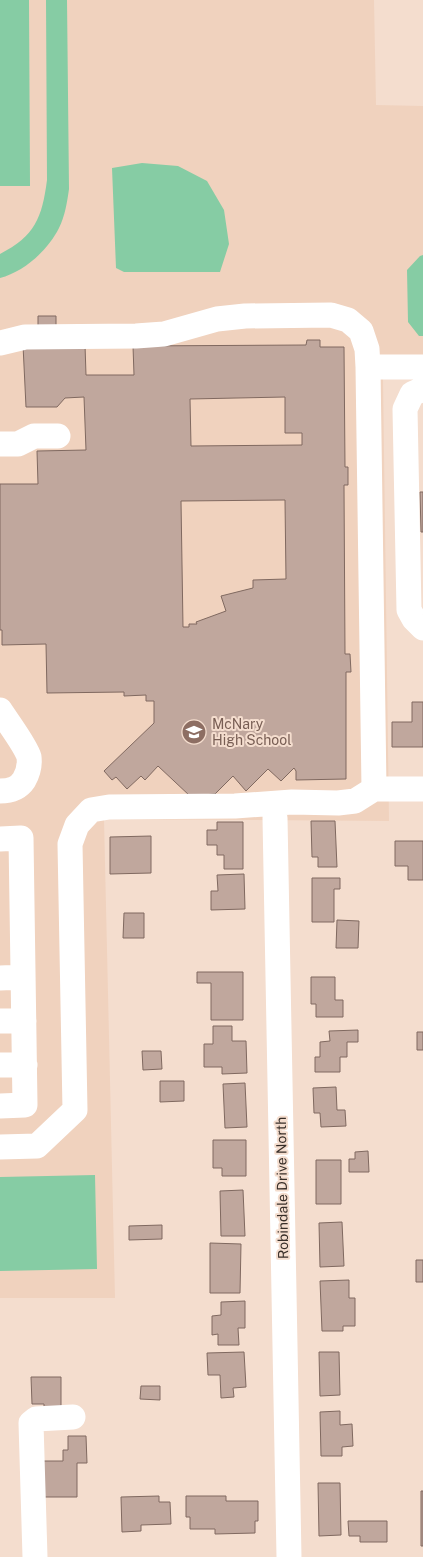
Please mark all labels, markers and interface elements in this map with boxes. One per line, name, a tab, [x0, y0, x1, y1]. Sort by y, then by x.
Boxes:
place label: McNary High School	[212, 716, 291, 748]
school or university icon: McNary High School	[181, 719, 207, 745]
street label: Robindale Drive North	[273, 1117, 291, 1259]

